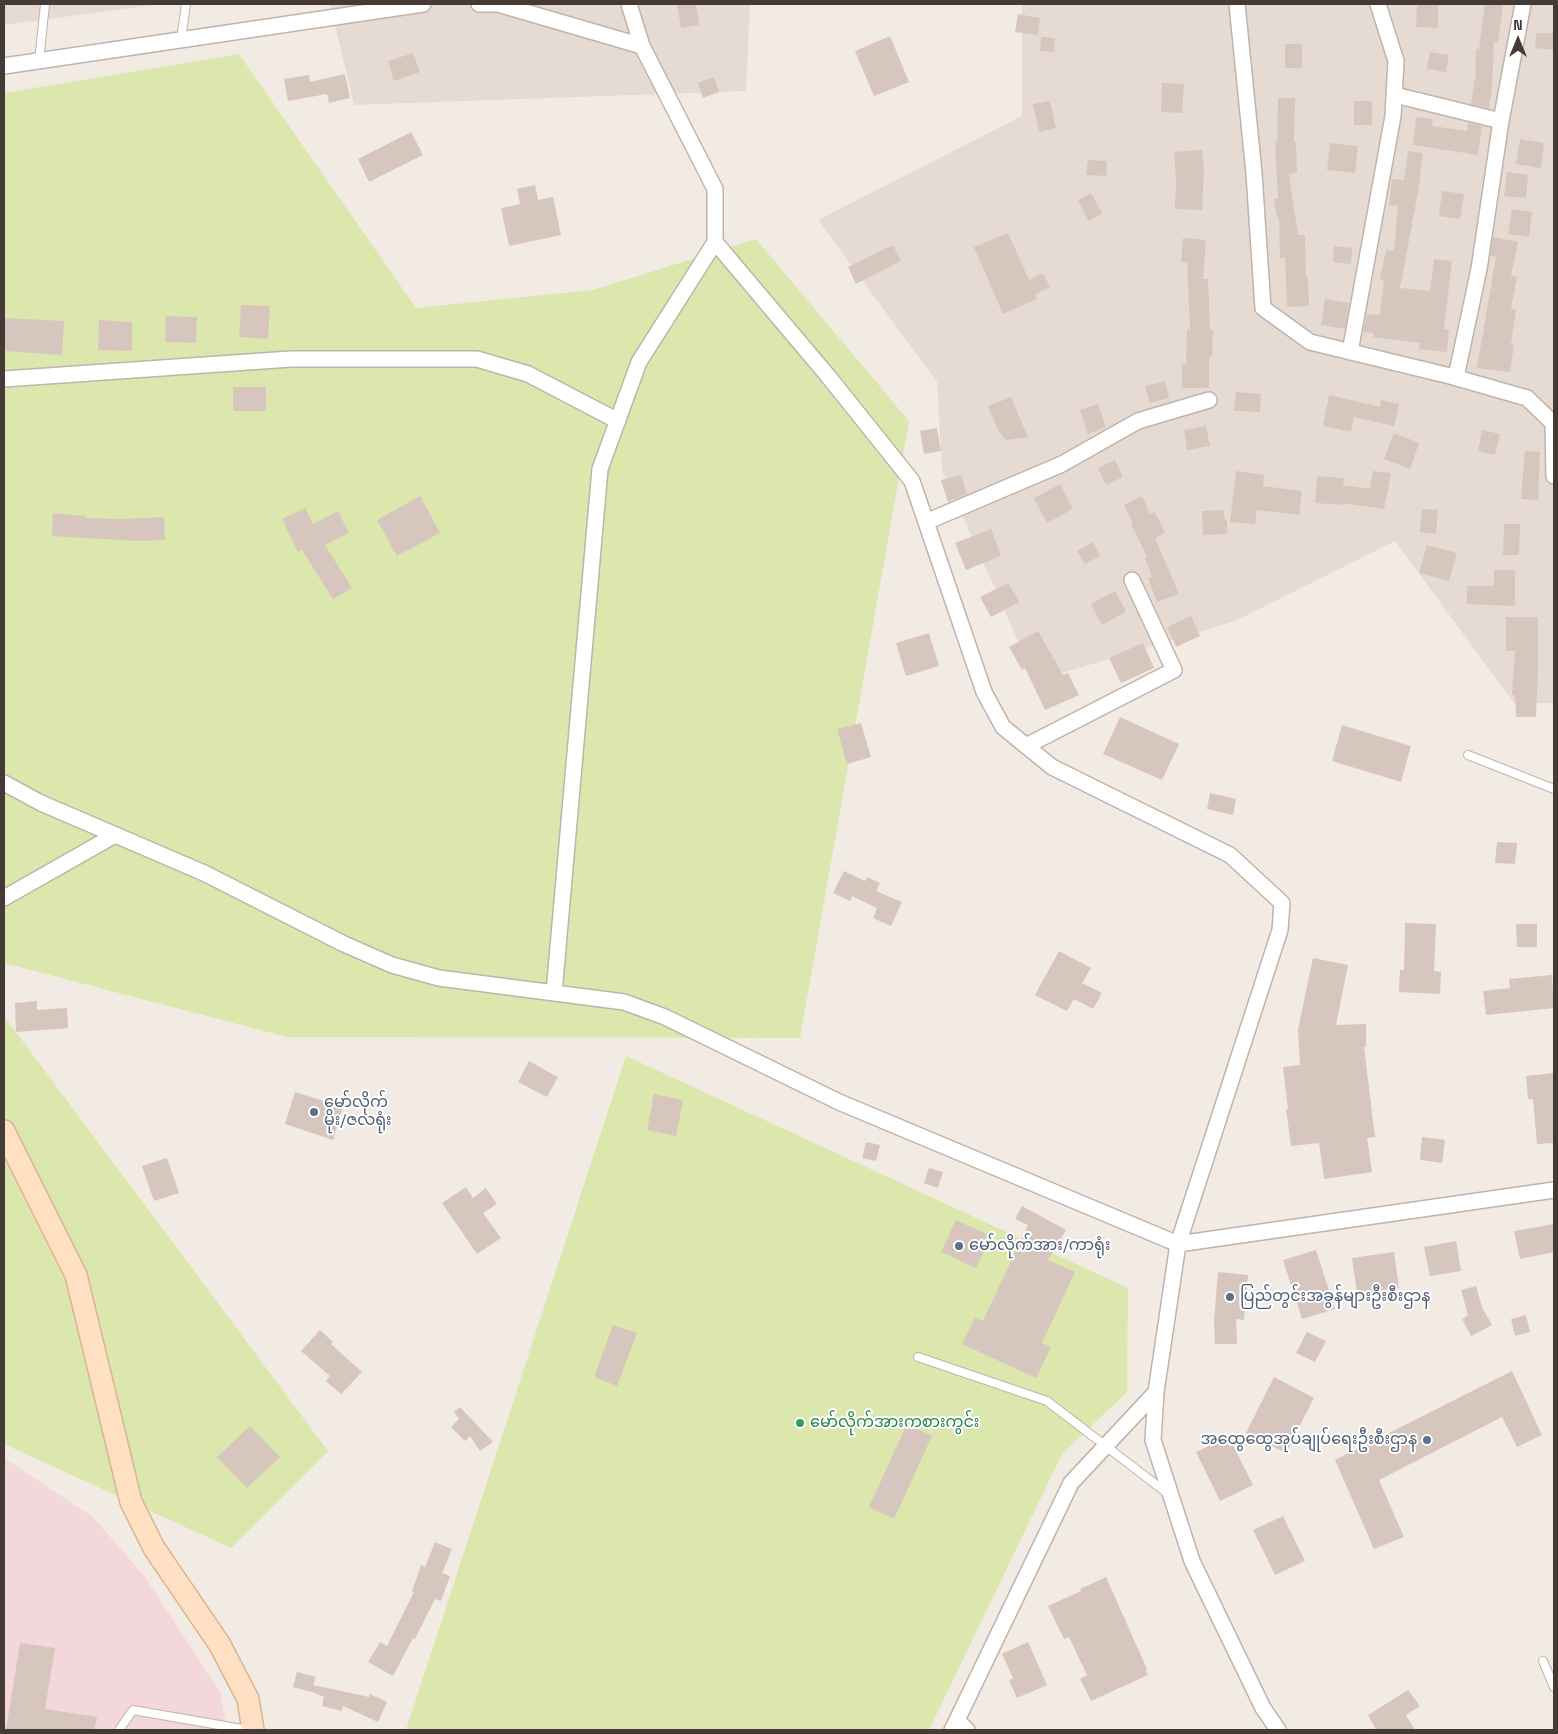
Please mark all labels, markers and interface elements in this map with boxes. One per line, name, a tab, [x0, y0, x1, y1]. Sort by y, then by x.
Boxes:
north arrow	[1493, 15, 1543, 65]
text: N	[1513, 16, 1523, 34]
place label: မော်လိုက် မိုး/ဇလရုံး	[324, 1093, 392, 1131]
marker: မော်လိုက် မိုး/ဇလရုံး	[308, 1106, 320, 1118]
place label: မော်လိုက်အား/ကာရုံး	[969, 1236, 1110, 1256]
marker: မော်လိုက်အား/ကာရုံး	[953, 1240, 965, 1252]
place label: ပြည်တွင်းအခွန်များဦးစီးဌာန	[1240, 1287, 1430, 1307]
marker: ပြည်တွင်းအခွန်များဦးစီးဌာန	[1224, 1291, 1236, 1303]
place label: မော်လိုက်အားကစားကွင်း	[810, 1413, 979, 1433]
marker: မော်လိုက်အားကစားကွင်း	[794, 1417, 806, 1429]
place label: အထွေထွေအုပ်ချုပ်ရေးဦးစီးဌာန	[1200, 1430, 1417, 1450]
marker: အထွေထွေအုပ်ချုပ်ရေးဦးစီးဌာန	[1421, 1434, 1433, 1446]

